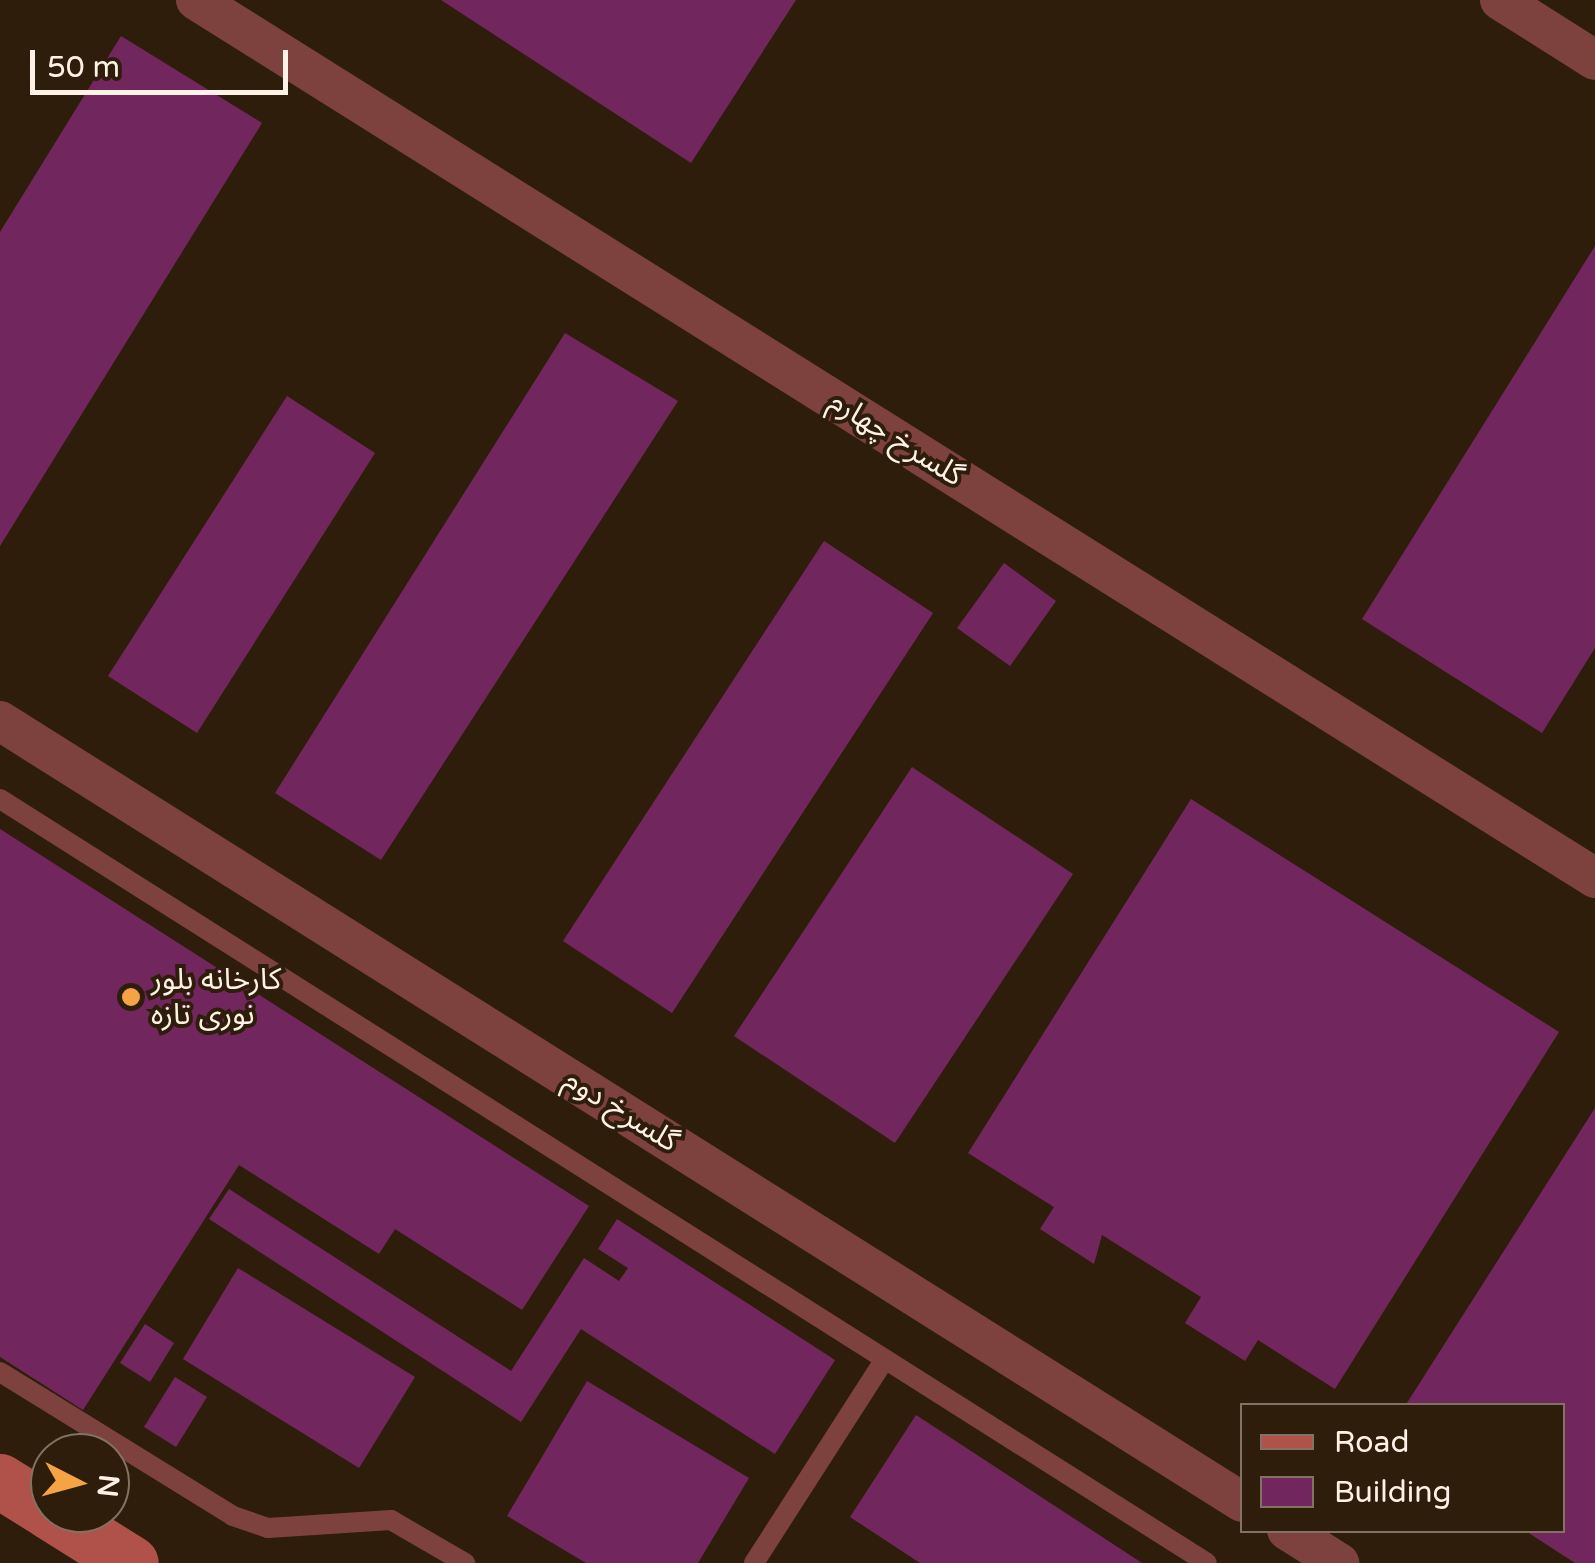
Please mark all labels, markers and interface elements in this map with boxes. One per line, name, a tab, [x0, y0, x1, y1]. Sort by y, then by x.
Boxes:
scale bar	[35, 30, 292, 92]
text: 50 m	[47, 49, 120, 86]
street label: گلسرخ چهارم	[822, 384, 970, 494]
place label: کارخانه بلور نوری تازه	[151, 962, 281, 1032]
marker: کارخانه بلور نوری تازه	[120, 986, 142, 1008]
street label: گلسرخ دوم	[557, 1062, 685, 1160]
legend	[1240, 1403, 1565, 1533]
text: Road	[1334, 1424, 1409, 1461]
north arrow	[30, 1433, 130, 1533]
text: N	[90, 1473, 126, 1499]
text: Building	[1334, 1474, 1451, 1511]

